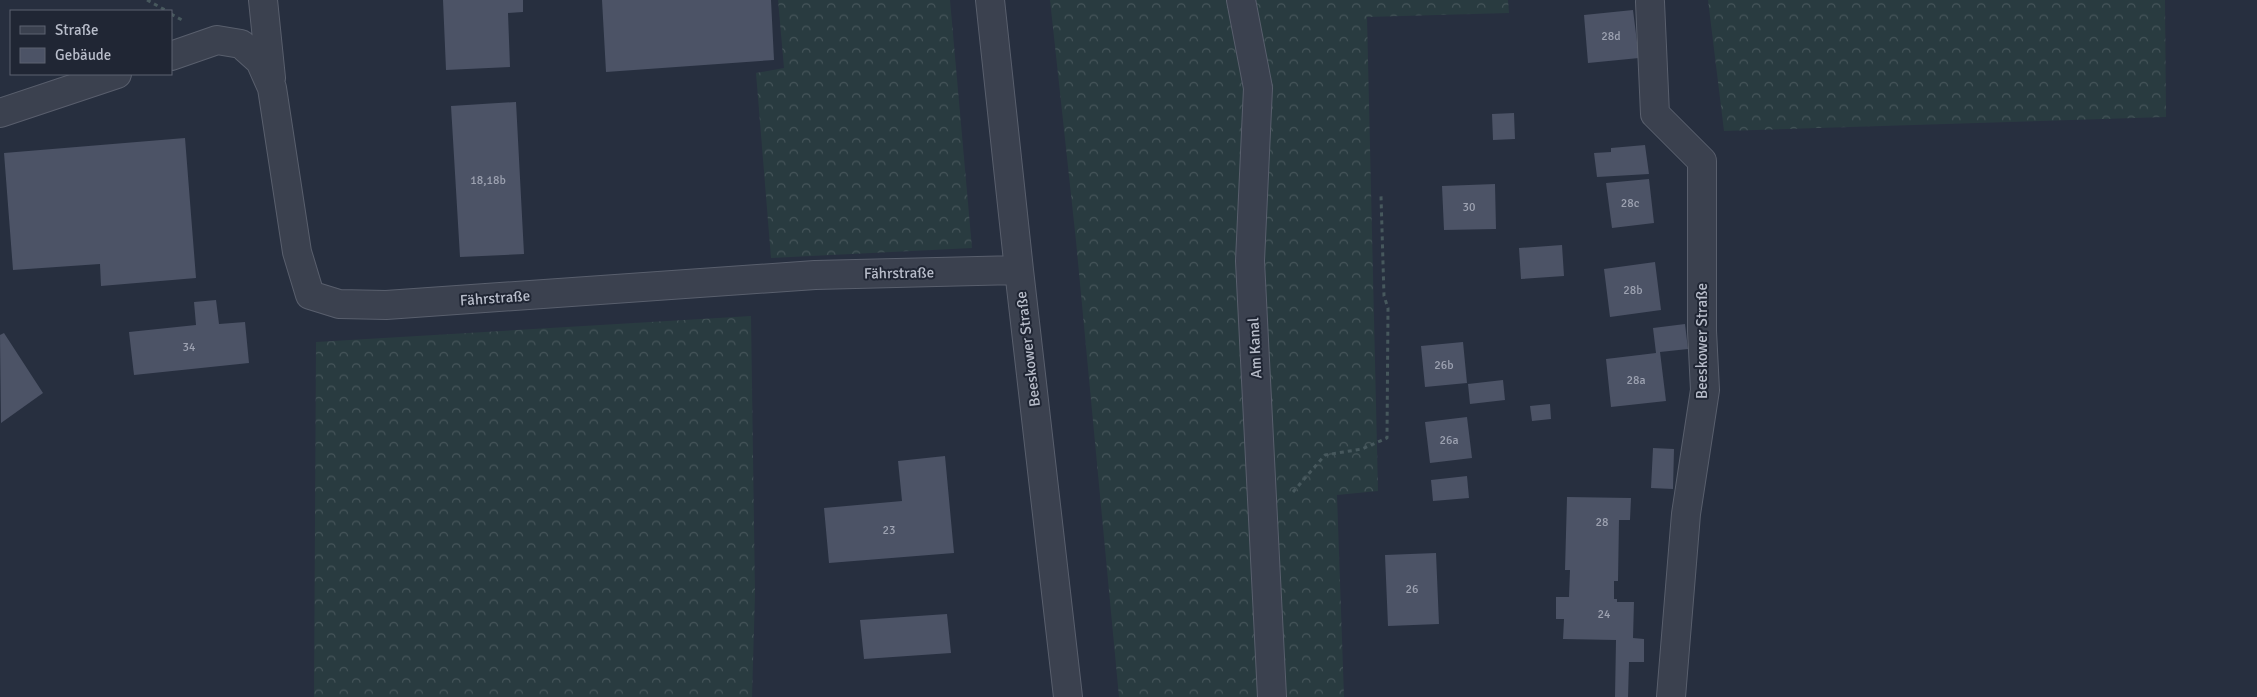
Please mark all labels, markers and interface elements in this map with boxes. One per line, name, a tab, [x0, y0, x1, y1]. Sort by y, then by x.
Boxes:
legend	[10, 10, 172, 75]
text: Straße	[55, 21, 99, 39]
house number: 28d	[1601, 29, 1621, 44]
text: Gebäude	[55, 46, 111, 64]
house number: 18,18b	[470, 173, 506, 188]
house number: 28c	[1621, 196, 1640, 211]
house number: 30	[1463, 200, 1475, 215]
street label: Fährstraße	[864, 263, 934, 283]
house number: 28b	[1623, 283, 1643, 298]
street label: Beeskower Straße	[1693, 283, 1711, 399]
street label: Fährstraße	[459, 287, 531, 309]
street label: Beeskower Straße	[1012, 290, 1044, 408]
street label: Am Kanal	[1244, 317, 1266, 379]
house number: 34	[183, 340, 196, 355]
house number: 26b	[1434, 358, 1454, 373]
house number: 28a	[1626, 373, 1646, 388]
house number: 26a	[1439, 433, 1459, 448]
house number: 28	[1596, 515, 1608, 530]
house number: 23	[883, 523, 895, 538]
house number: 26	[1406, 582, 1418, 597]
house number: 24	[1598, 607, 1611, 622]

